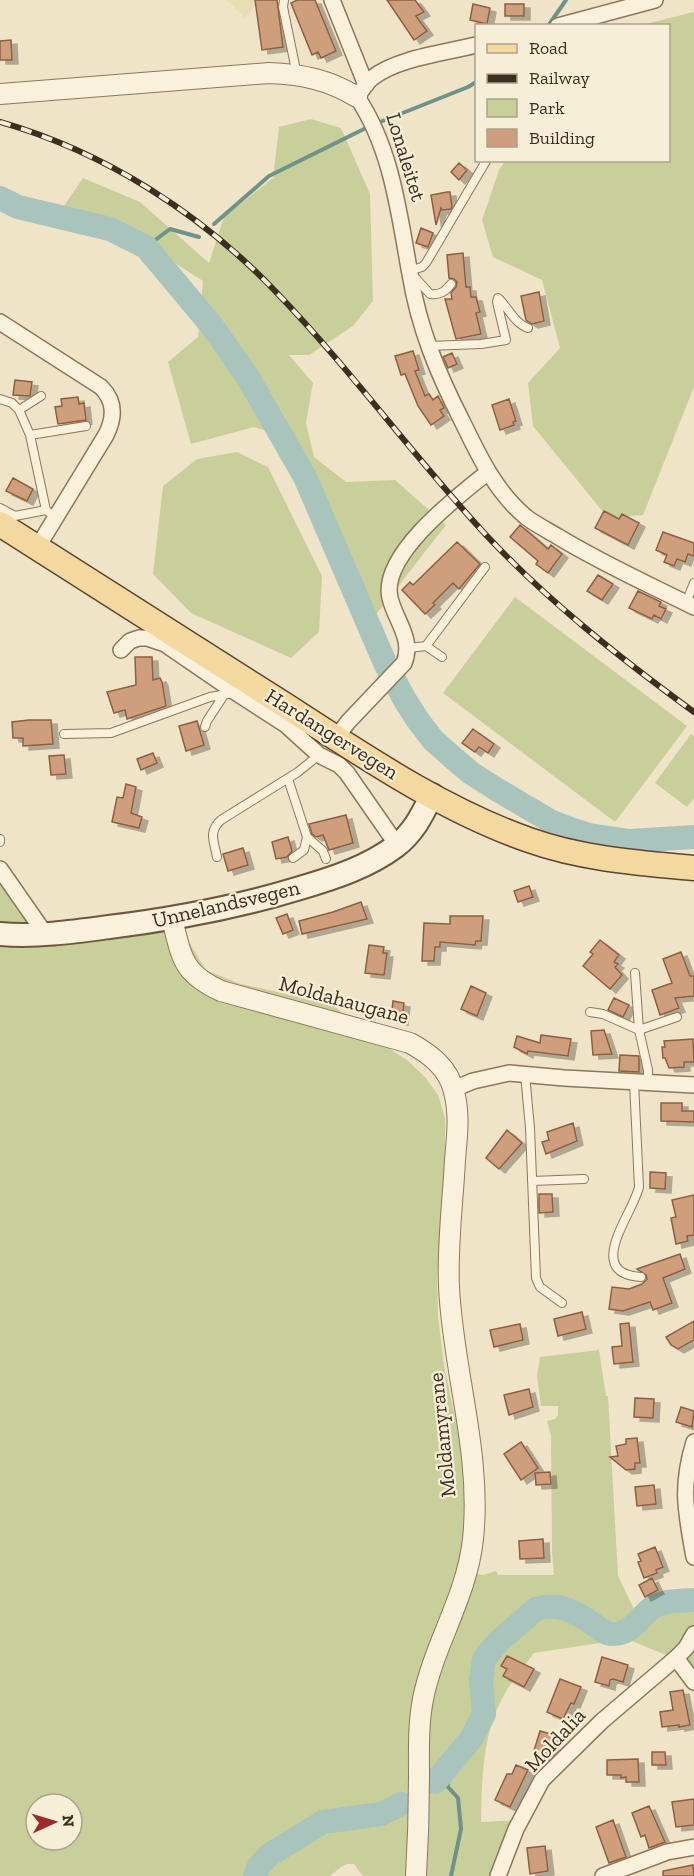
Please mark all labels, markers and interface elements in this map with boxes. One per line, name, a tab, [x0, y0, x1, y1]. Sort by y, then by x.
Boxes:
legend	[475, 24, 670, 162]
text: Road	[529, 37, 568, 59]
text: Railway	[529, 67, 591, 89]
text: Park	[529, 97, 565, 119]
street label: Lonaleitet	[381, 110, 432, 204]
text: Building	[529, 127, 595, 149]
street label: Hardangervegen	[261, 683, 403, 784]
street label: Unnelandsvegen	[150, 874, 302, 933]
street label: Moldahaugane	[277, 970, 412, 1029]
street label: Moldamyrane	[423, 1371, 460, 1499]
street label: Moldalia	[519, 1703, 590, 1777]
north arrow	[24, 1792, 84, 1852]
text: N	[59, 1814, 78, 1828]

